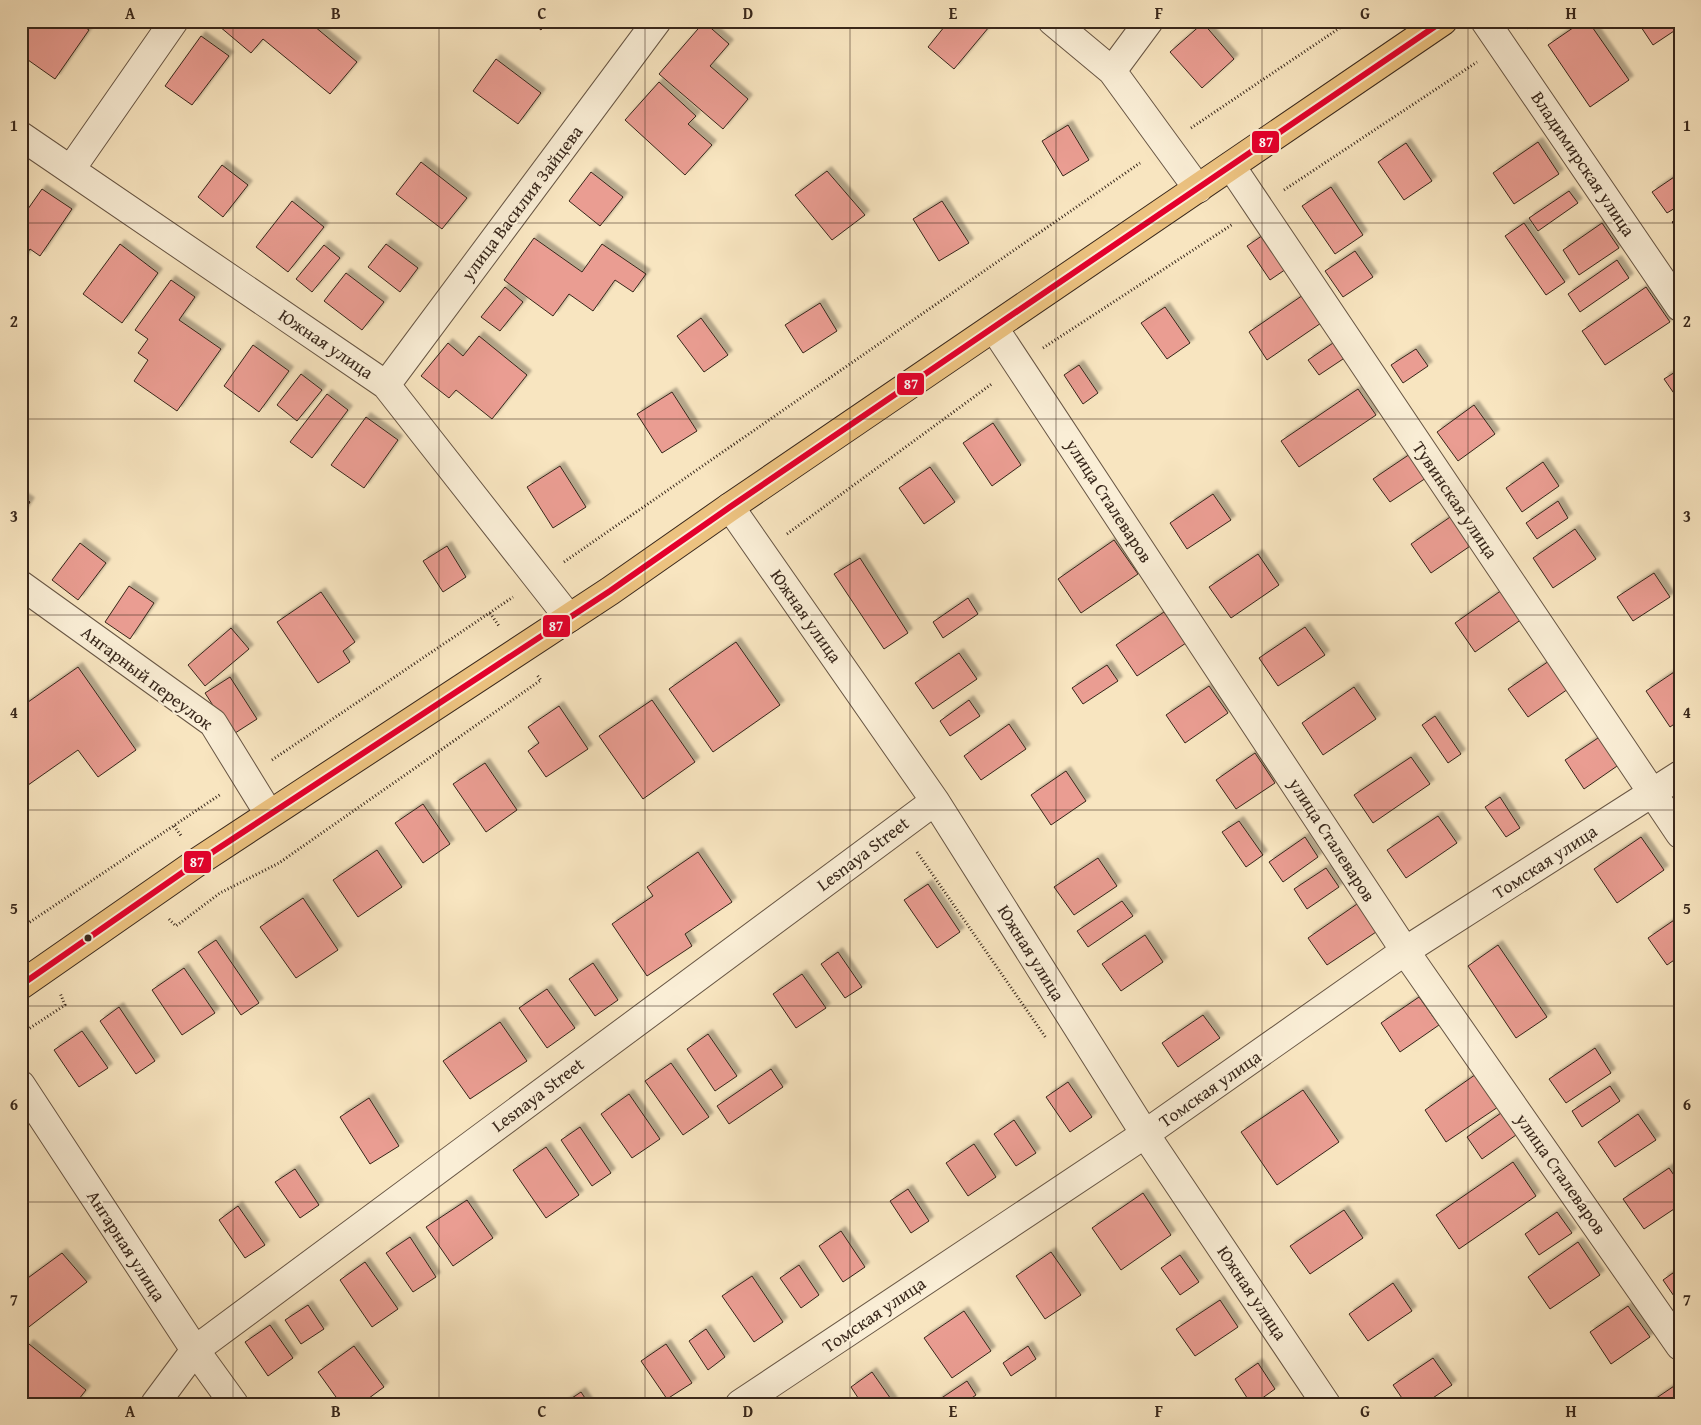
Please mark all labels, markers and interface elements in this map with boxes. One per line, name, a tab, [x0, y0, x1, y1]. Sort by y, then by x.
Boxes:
text: A	[125, 1, 136, 25]
text: B	[331, 1, 341, 25]
text: C	[537, 1, 547, 25]
text: D	[743, 1, 753, 25]
text: E	[949, 1, 958, 25]
text: F	[1155, 1, 1163, 25]
text: G	[1360, 1, 1370, 25]
text: H	[1565, 1, 1577, 25]
street label: Владимирская улица	[1525, 86, 1642, 242]
text: 1	[10, 113, 18, 137]
text: 1	[1683, 113, 1691, 137]
street label: улица Василия Зайцева	[454, 119, 589, 287]
line badge: 87	[1251, 130, 1280, 154]
text: 87	[1259, 132, 1273, 152]
street label: Южная улица	[273, 302, 379, 386]
text: 2	[10, 309, 18, 333]
text: 2	[1683, 309, 1691, 333]
line badge: 87	[896, 372, 925, 396]
text: 87	[904, 374, 918, 394]
street label: улица Сталеваров	[1059, 433, 1160, 568]
street label: Тувинская улица	[1406, 435, 1505, 564]
text: 3	[10, 504, 18, 528]
text: 3	[1683, 504, 1691, 528]
street label: Южная улица	[764, 563, 849, 669]
line badge: 87	[542, 614, 571, 638]
text: 87	[549, 616, 563, 636]
street label: Ангарный переулок	[76, 619, 220, 737]
text: 4	[10, 700, 18, 724]
text: 4	[1683, 700, 1691, 724]
street label: улица Сталеваров	[1282, 772, 1383, 907]
street label: Lesnaya Street	[811, 809, 915, 897]
street label: Томская улица	[1487, 817, 1603, 906]
line badge: 87	[183, 850, 212, 874]
text: 87	[190, 852, 204, 872]
text: 5	[10, 896, 18, 920]
text: 5	[1683, 896, 1691, 920]
street label: Южная улица	[991, 899, 1072, 1007]
unlabelled marker	[83, 933, 93, 943]
street label: Томская улица	[1153, 1043, 1267, 1134]
street label: Lesnaya Street	[486, 1050, 590, 1138]
text: 6	[10, 1092, 18, 1116]
text: 6	[1683, 1092, 1691, 1116]
street label: улица Сталеваров	[1509, 1107, 1614, 1240]
street label: Ангарная улица	[80, 1185, 173, 1307]
street label: Южная улица	[1211, 1240, 1294, 1346]
street label: Томская улица	[817, 1270, 931, 1359]
text: 7	[10, 1287, 18, 1311]
text: 7	[1683, 1287, 1691, 1311]
text: A	[125, 1399, 136, 1423]
text: B	[331, 1399, 341, 1423]
text: C	[537, 1399, 547, 1423]
text: D	[743, 1399, 753, 1423]
text: E	[949, 1399, 958, 1423]
text: F	[1155, 1399, 1163, 1423]
text: G	[1360, 1399, 1370, 1423]
text: H	[1565, 1399, 1577, 1423]

